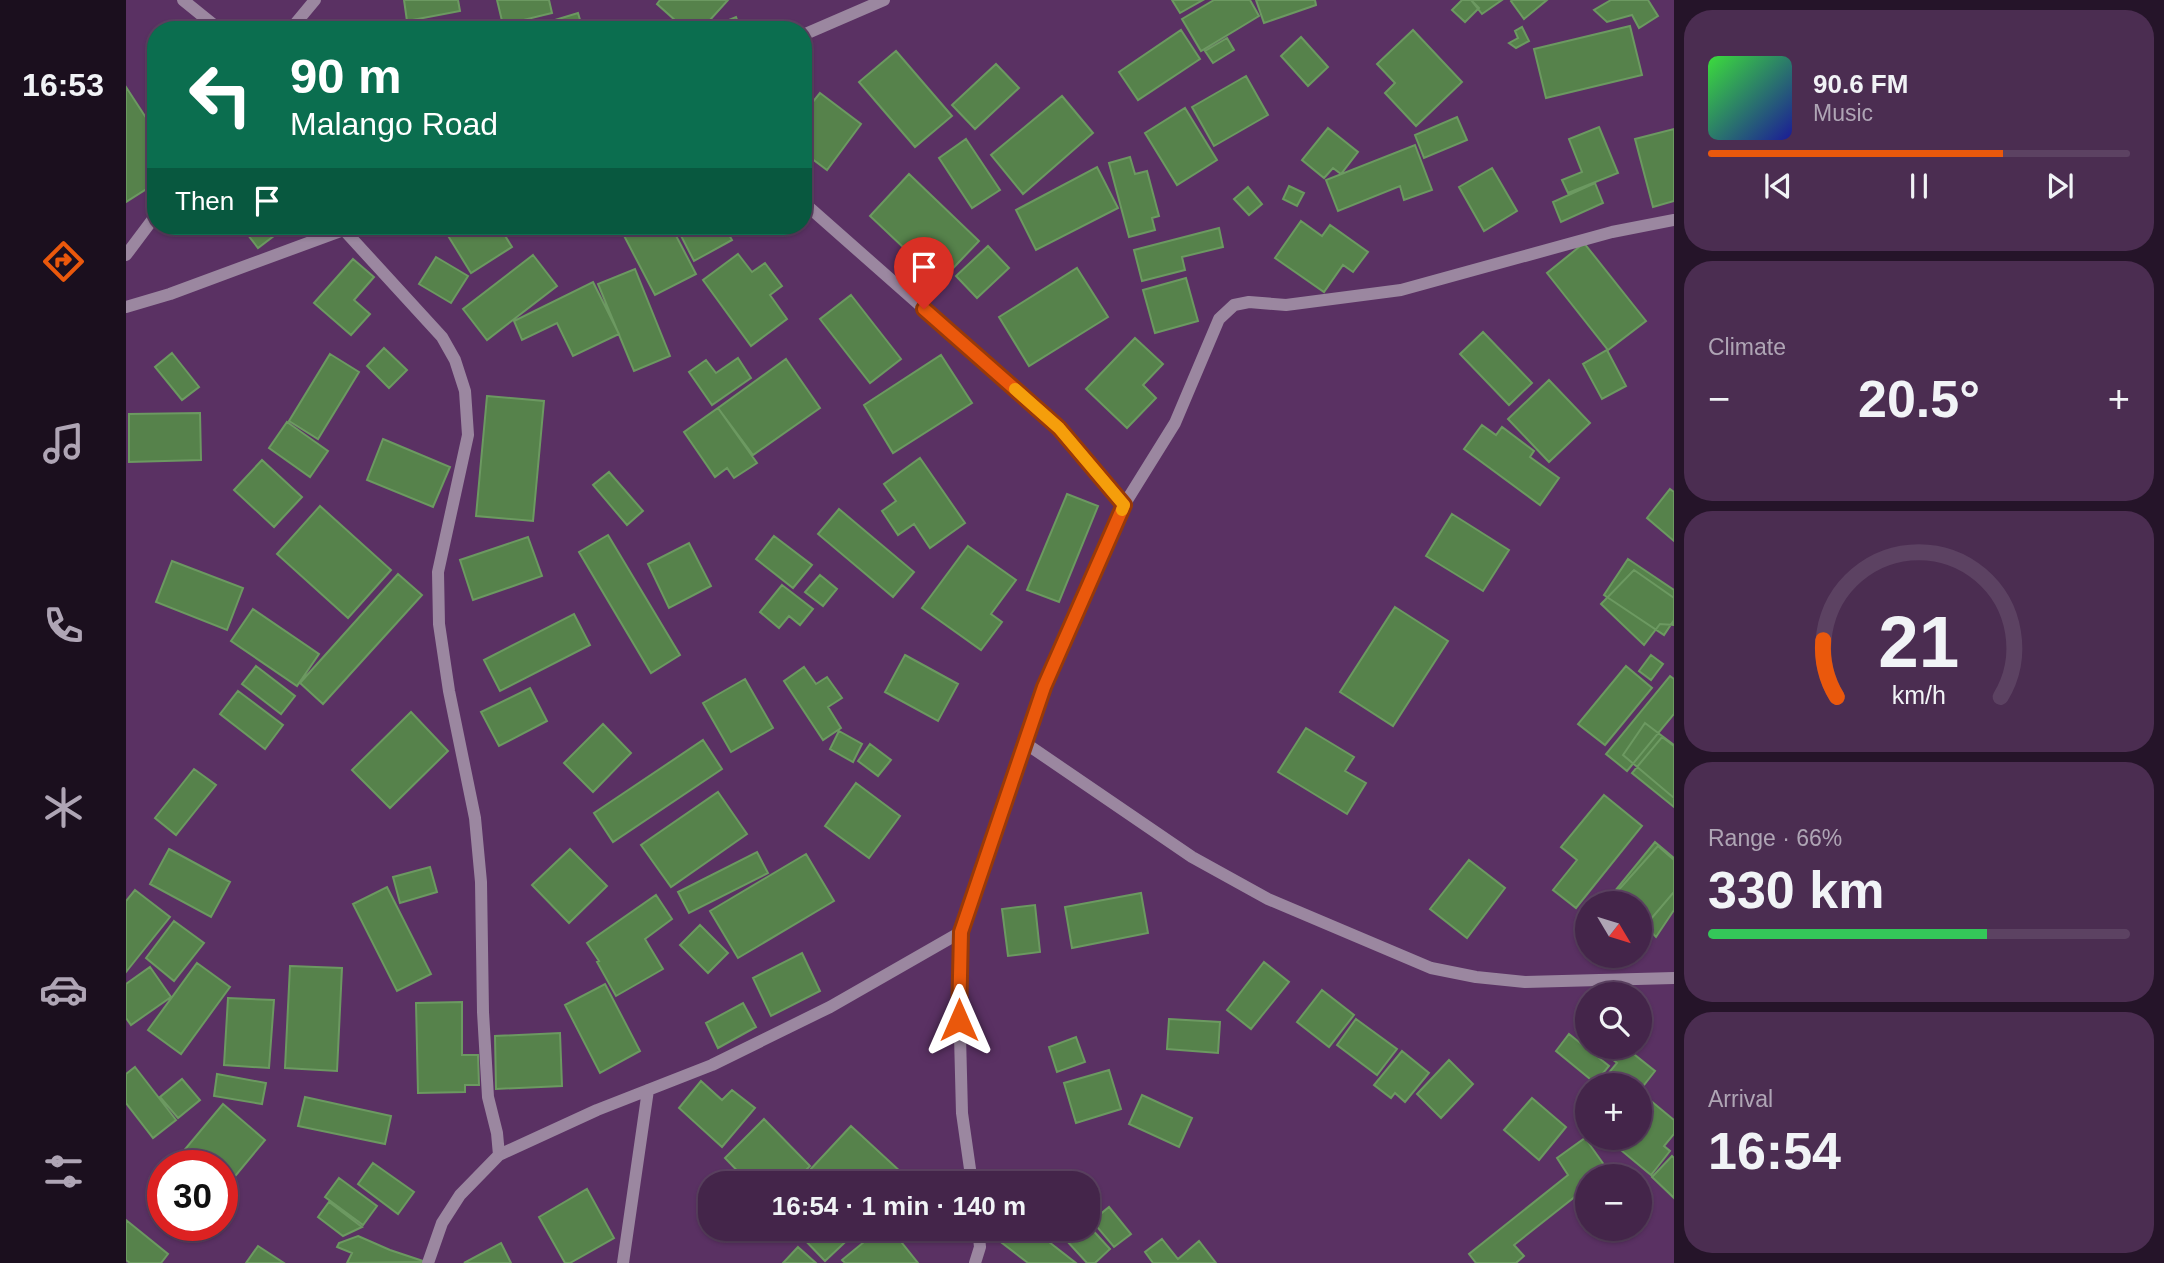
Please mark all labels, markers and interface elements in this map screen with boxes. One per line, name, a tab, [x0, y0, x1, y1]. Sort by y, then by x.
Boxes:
icon: left	[175, 49, 266, 140]
text: 90 m	[290, 49, 402, 103]
text: 16:53	[22, 67, 104, 103]
text: 90.6 FM	[1813, 69, 1908, 99]
text: Music	[1813, 100, 1873, 126]
text: Malango Road	[290, 106, 498, 142]
icon: previous	[1759, 167, 1797, 205]
icon: pause	[1900, 167, 1938, 205]
icon: next	[2041, 167, 2079, 205]
icon: arrive	[248, 182, 286, 220]
text: Then	[175, 186, 234, 216]
icon: directions	[39, 237, 88, 286]
pin	[894, 237, 954, 309]
icon: arrive	[905, 248, 943, 286]
text: Climate	[1708, 334, 1786, 360]
text: 20.5°	[1858, 370, 1980, 428]
text: −	[1708, 378, 1730, 420]
text: +	[2108, 378, 2130, 420]
icon: music	[39, 419, 88, 468]
icon: phone	[39, 601, 88, 650]
text: 21	[1879, 602, 1959, 683]
text: km/h	[1892, 681, 1946, 709]
icon: climate	[39, 783, 88, 832]
text: Range · 66%	[1708, 825, 1842, 851]
text: 330 km	[1708, 861, 1884, 919]
north arrow	[1575, 891, 1652, 968]
map controls	[1575, 891, 1652, 1241]
icon: car	[39, 965, 88, 1014]
button: search	[1575, 982, 1652, 1059]
position arrow	[922, 983, 996, 1057]
button: +	[1575, 1073, 1652, 1150]
text: Arrival	[1708, 1086, 1773, 1112]
text: 16:54	[1708, 1122, 1841, 1180]
icon: filters	[39, 1147, 88, 1196]
speed limit sign: 30	[147, 1150, 238, 1241]
button: −	[1575, 1164, 1652, 1241]
text: 16:54 · 1 min · 140 m	[772, 1191, 1026, 1221]

